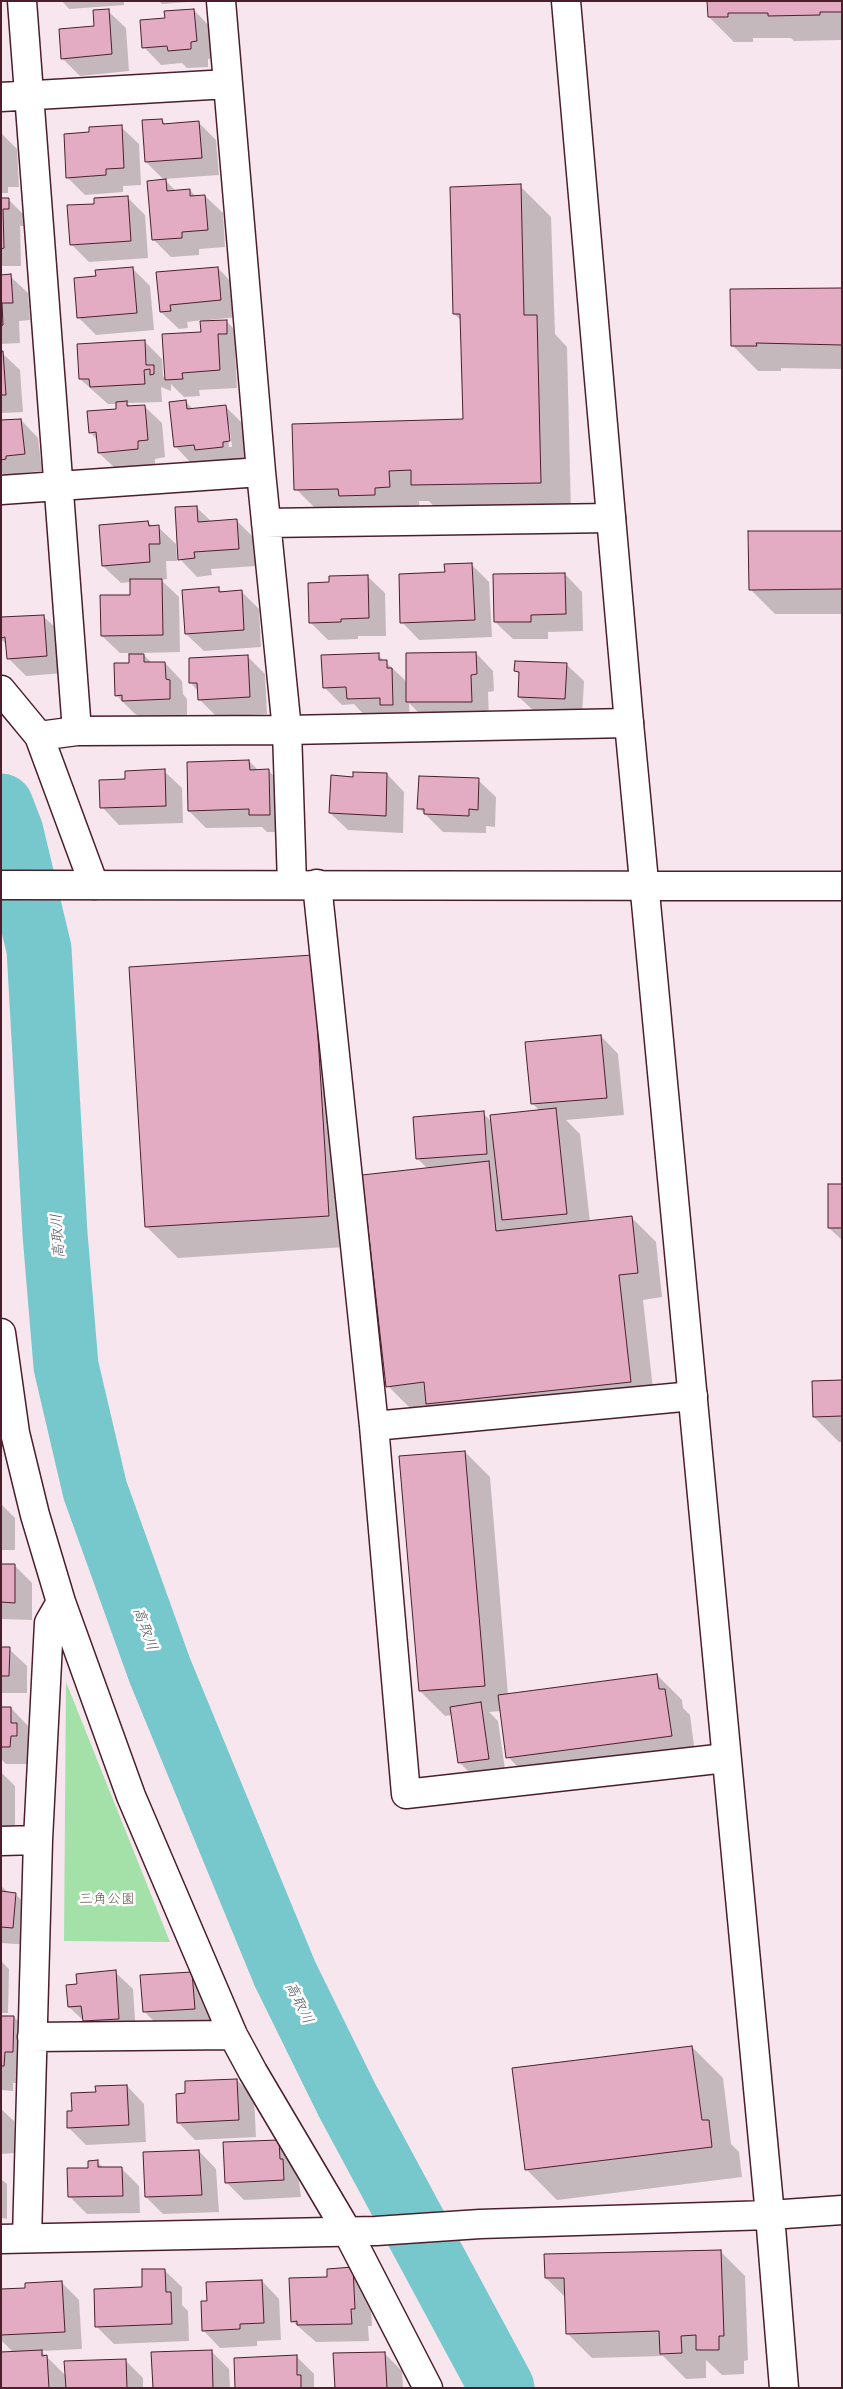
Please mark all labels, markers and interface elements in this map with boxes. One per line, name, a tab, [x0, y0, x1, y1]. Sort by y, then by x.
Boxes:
water label: 高取川	[47, 1213, 69, 1259]
water label: 高取川	[129, 1605, 161, 1653]
park label: 三角公園	[79, 1891, 135, 1907]
water label: 高取川	[281, 1979, 317, 2027]

